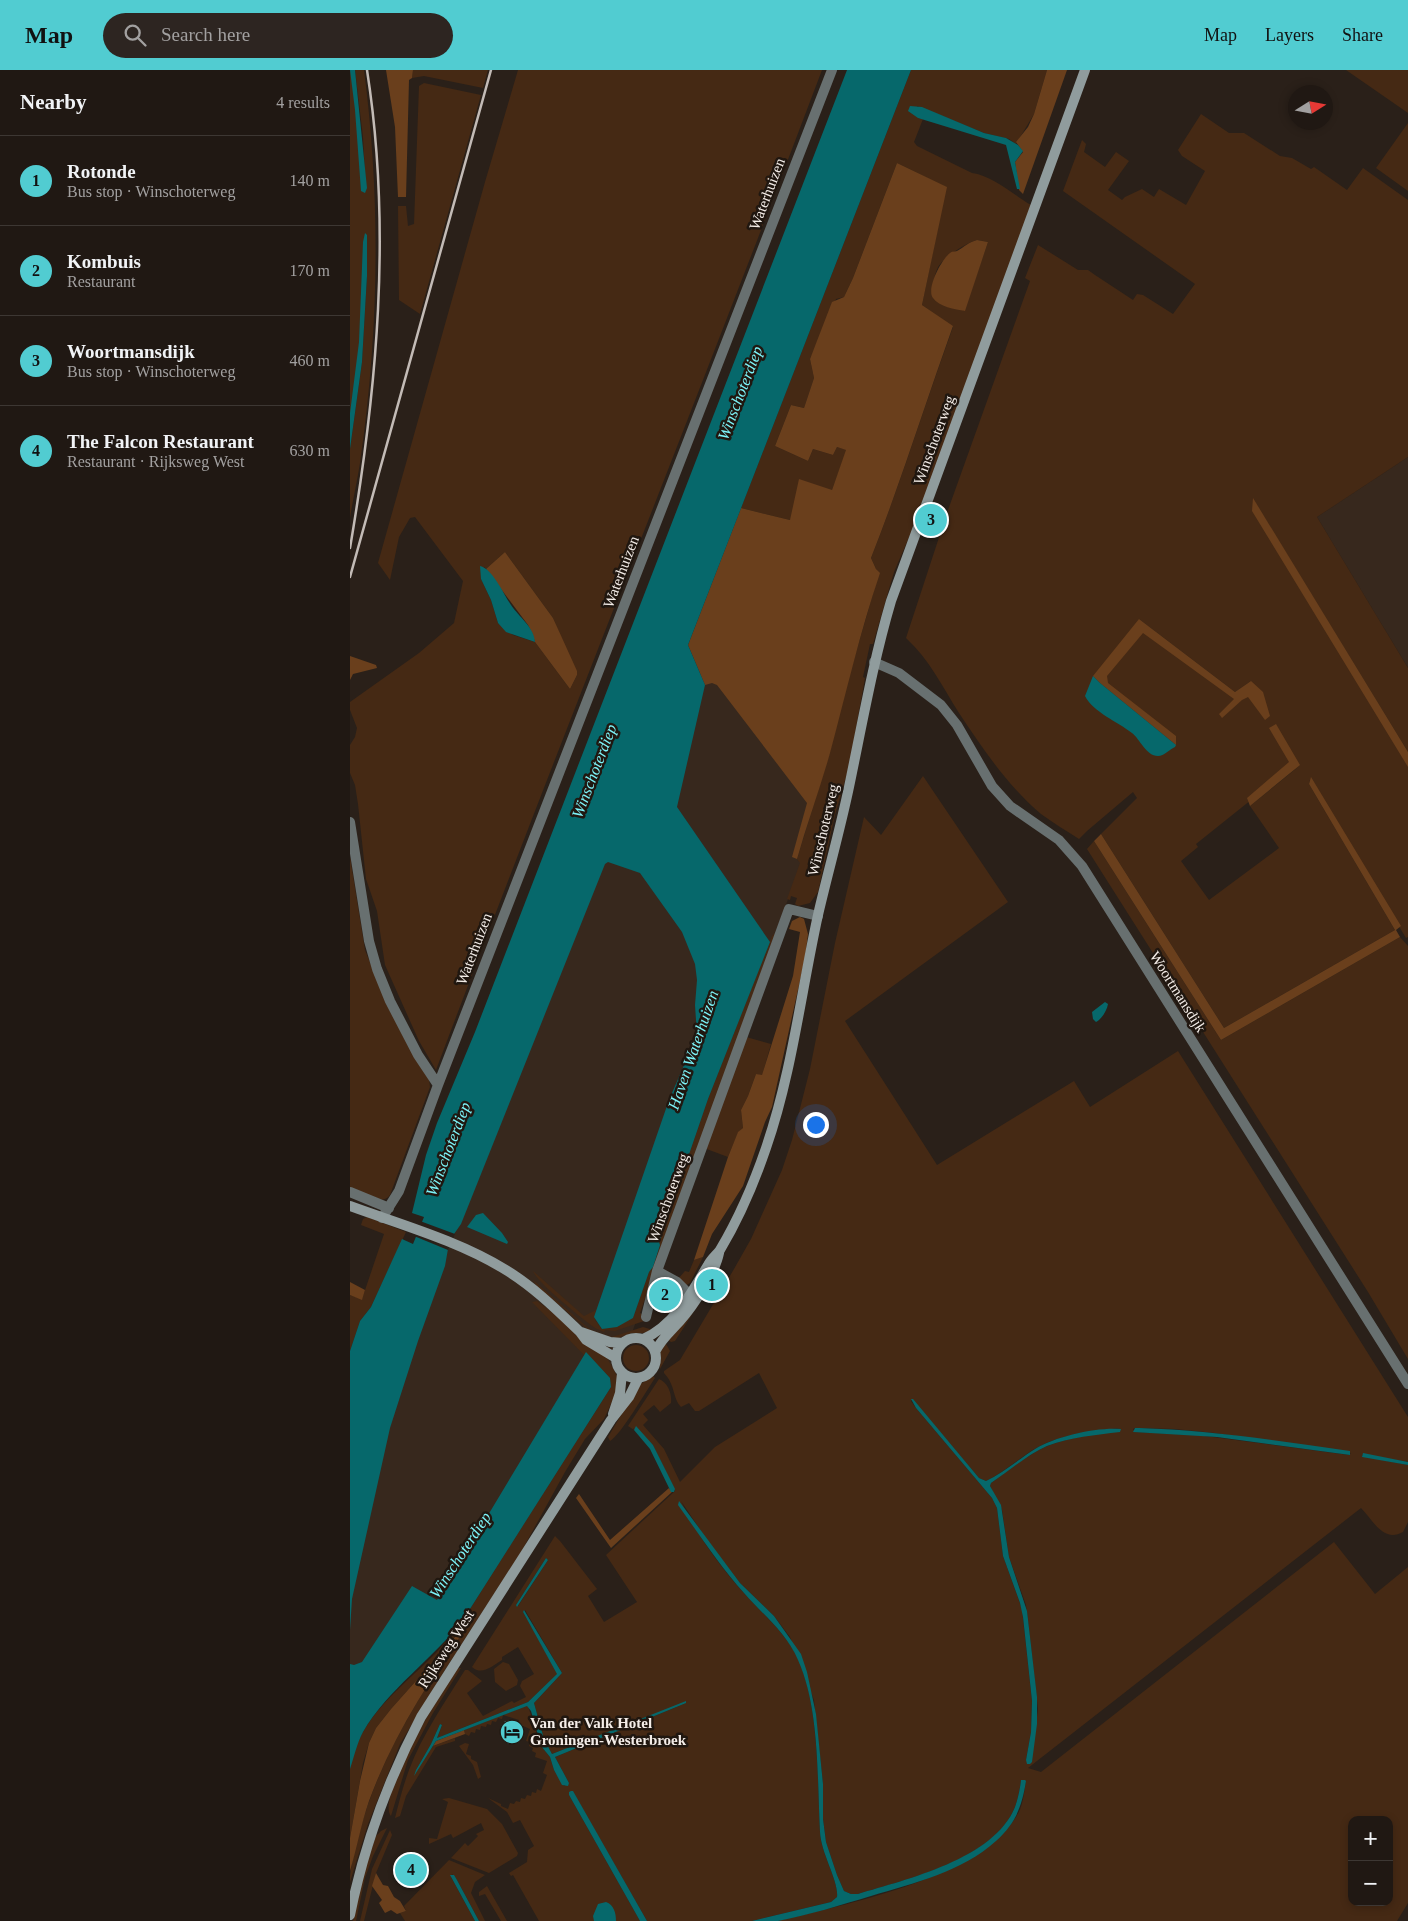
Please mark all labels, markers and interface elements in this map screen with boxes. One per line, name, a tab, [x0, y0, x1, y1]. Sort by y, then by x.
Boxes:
search box	[103, 13, 453, 58]
icon: search	[121, 21, 149, 49]
text: Map	[25, 22, 73, 48]
text: Search here	[161, 24, 250, 45]
text: Map	[1204, 25, 1237, 45]
text: Layers	[1265, 25, 1314, 45]
text: Share	[1342, 25, 1383, 45]
north arrow	[1288, 85, 1333, 130]
text: Nearby	[20, 90, 87, 114]
text: 4 results	[276, 94, 330, 111]
street label: Waterhuizen	[746, 155, 788, 232]
text: Rotonde	[67, 161, 136, 182]
text: 1	[32, 172, 40, 189]
text: 140 m	[290, 172, 330, 189]
text: Bus stop · Winschoterweg	[67, 183, 235, 200]
text: Kombuis	[67, 251, 141, 272]
text: 2	[32, 262, 40, 279]
text: 170 m	[290, 262, 330, 279]
text: Restaurant	[67, 273, 135, 290]
text: Woortmansdijk	[67, 341, 195, 362]
water label: Winschoterdiep	[714, 344, 767, 443]
text: 3	[32, 352, 40, 369]
text: 460 m	[290, 352, 330, 369]
text: Bus stop · Winschoterweg	[67, 363, 235, 380]
street label: Winschoterweg	[910, 393, 958, 487]
text: The Falcon Restaurant	[67, 431, 254, 452]
text: 4	[32, 442, 40, 459]
text: 630 m	[290, 442, 330, 459]
text: Restaurant · Rijksweg West	[67, 453, 245, 470]
pin: 3	[915, 501, 947, 539]
street label: Waterhuizen	[600, 533, 642, 610]
water label: Winschoterdiep	[568, 722, 621, 821]
street label: Winschoterweg	[805, 782, 841, 877]
street label: Waterhuizen	[453, 910, 495, 987]
street label: Woortmansdijk	[1147, 949, 1209, 1036]
water label: Haven Waterhuizen	[664, 988, 721, 1113]
water label: Winschoterdiep	[422, 1100, 475, 1199]
your location	[803, 1112, 829, 1138]
street label: Winschoterweg	[644, 1151, 692, 1245]
pin: 1	[696, 1266, 728, 1304]
pin: 2	[649, 1276, 681, 1314]
water label: Winschoterdiep	[426, 1509, 495, 1602]
street label: Rijksweg West	[415, 1606, 478, 1691]
place label: Van der Valk Hotel Groningen-Westerbroek	[530, 1715, 687, 1748]
hotel icon: Van der Valk Hotel Groningen-Westerbroek	[499, 1719, 525, 1745]
map controls	[1348, 1816, 1393, 1906]
button: +	[1348, 1816, 1393, 1861]
pin: 4	[395, 1851, 427, 1889]
button: −	[1348, 1861, 1393, 1906]

